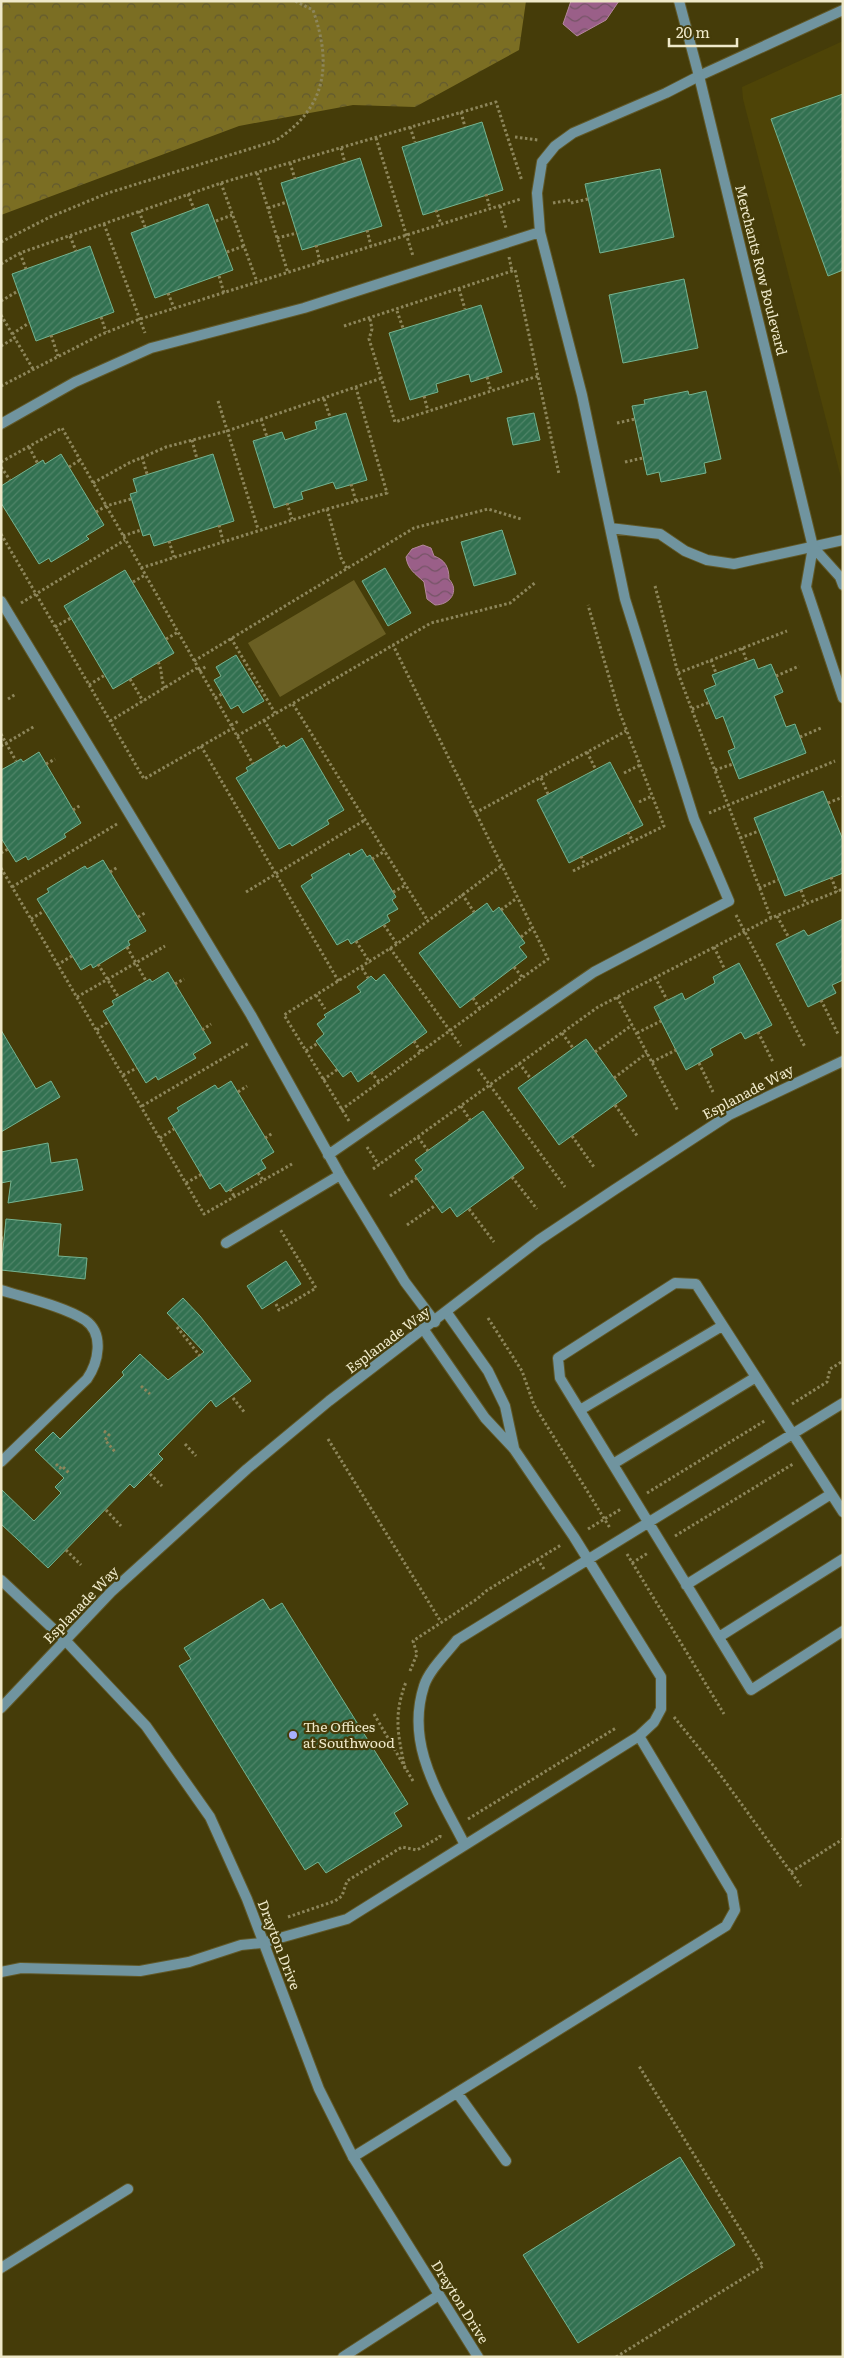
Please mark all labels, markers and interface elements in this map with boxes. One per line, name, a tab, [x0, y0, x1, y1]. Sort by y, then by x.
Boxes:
scale bar	[669, 15, 736, 47]
text: 20 m	[676, 20, 710, 43]
street label: Merchants Row Boulevard	[731, 182, 793, 358]
street label: Esplanade Way	[698, 1058, 798, 1124]
street label: Esplanade Way	[341, 1300, 434, 1378]
street label: Esplanade Way	[38, 1560, 123, 1648]
place label: The Offices at Southwood	[303, 1716, 395, 1752]
marker: The Offices at Southwood	[287, 1729, 299, 1741]
street label: Drayton Drive	[254, 1897, 306, 1992]
street label: Drayton Drive	[427, 2256, 494, 2347]

